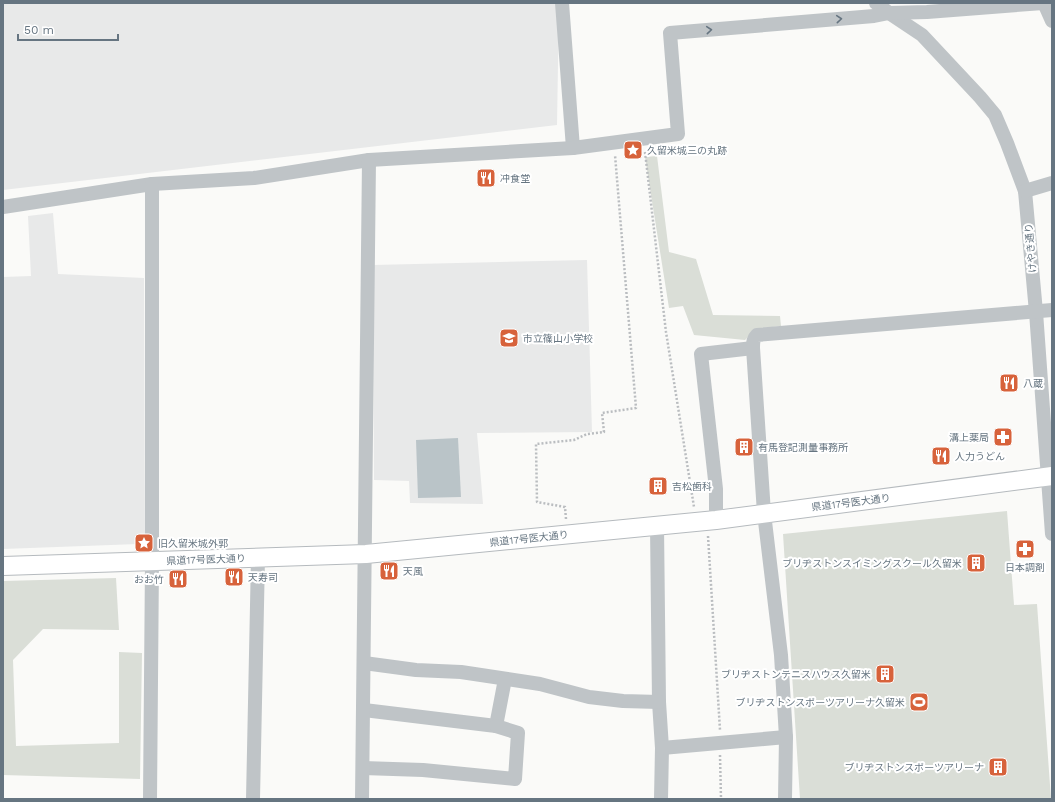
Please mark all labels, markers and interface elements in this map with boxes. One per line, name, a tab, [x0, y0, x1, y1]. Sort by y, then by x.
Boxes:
one-way arrow	[836, 15, 842, 24]
scale bar	[18, 16, 118, 42]
text: 50 m	[24, 23, 54, 37]
one-way arrow	[706, 26, 712, 35]
place icon: 久留米城三の丸跡	[622, 139, 644, 161]
place label: 久留米城三の丸跡	[647, 145, 727, 156]
restaurant icon: 冲食堂	[475, 167, 497, 189]
place label: 冲食堂	[500, 173, 530, 184]
street label: けやき通り	[1023, 223, 1038, 273]
school or university icon: 市立篠山小学校	[498, 327, 520, 349]
place label: 市立篠山小学校	[523, 333, 593, 344]
restaurant icon: 八蔵	[998, 372, 1020, 394]
place label: 八蔵	[1023, 378, 1043, 389]
pharmacy icon: 溝上薬局	[992, 426, 1014, 448]
place label: 溝上薬局	[949, 432, 989, 443]
building icon: 有馬登記測量事務所	[733, 436, 755, 458]
place label: 有馬登記測量事務所	[758, 442, 848, 453]
restaurant icon: 人力うどん	[930, 445, 952, 467]
place label: 人力うどん	[955, 451, 1005, 462]
building icon: 吉松歯科	[647, 475, 669, 497]
place label: 吉松歯科	[672, 481, 712, 492]
street label: 県道17号医大通り	[811, 492, 891, 513]
street label: 県道17号医大通り	[489, 529, 569, 548]
place icon: 旧久留米城外郭	[133, 532, 155, 554]
place label: 旧久留米城外郭	[158, 538, 228, 549]
pharmacy icon: 日本調剤	[1014, 538, 1036, 560]
building icon: ブリヂストンスイミングスクール久留米	[965, 552, 987, 574]
street label: 県道17号医大通り	[166, 553, 246, 566]
place label: ブリヂストンスイミングスクール久留米	[782, 558, 962, 569]
restaurant icon: 天風	[378, 560, 400, 582]
place label: 日本調剤	[1005, 562, 1045, 573]
restaurant icon: 天寿司	[223, 566, 245, 588]
place label: 天風	[403, 566, 423, 577]
restaurant icon: おお竹	[167, 568, 189, 590]
place label: 天寿司	[248, 572, 278, 583]
place label: おお竹	[134, 574, 164, 585]
building icon: ブリヂストンテニスハウス久留米	[874, 663, 896, 685]
place label: ブリヂストンテニスハウス久留米	[721, 669, 871, 680]
sports icon: ブリヂストンスポーツアリーナ久留米	[908, 691, 930, 713]
place label: ブリヂストンスポーツアリーナ久留米	[735, 697, 905, 708]
building icon: ブリヂストンスポーツアリーナ	[987, 756, 1009, 778]
place label: ブリヂストンスポーツアリーナ	[844, 762, 984, 773]

